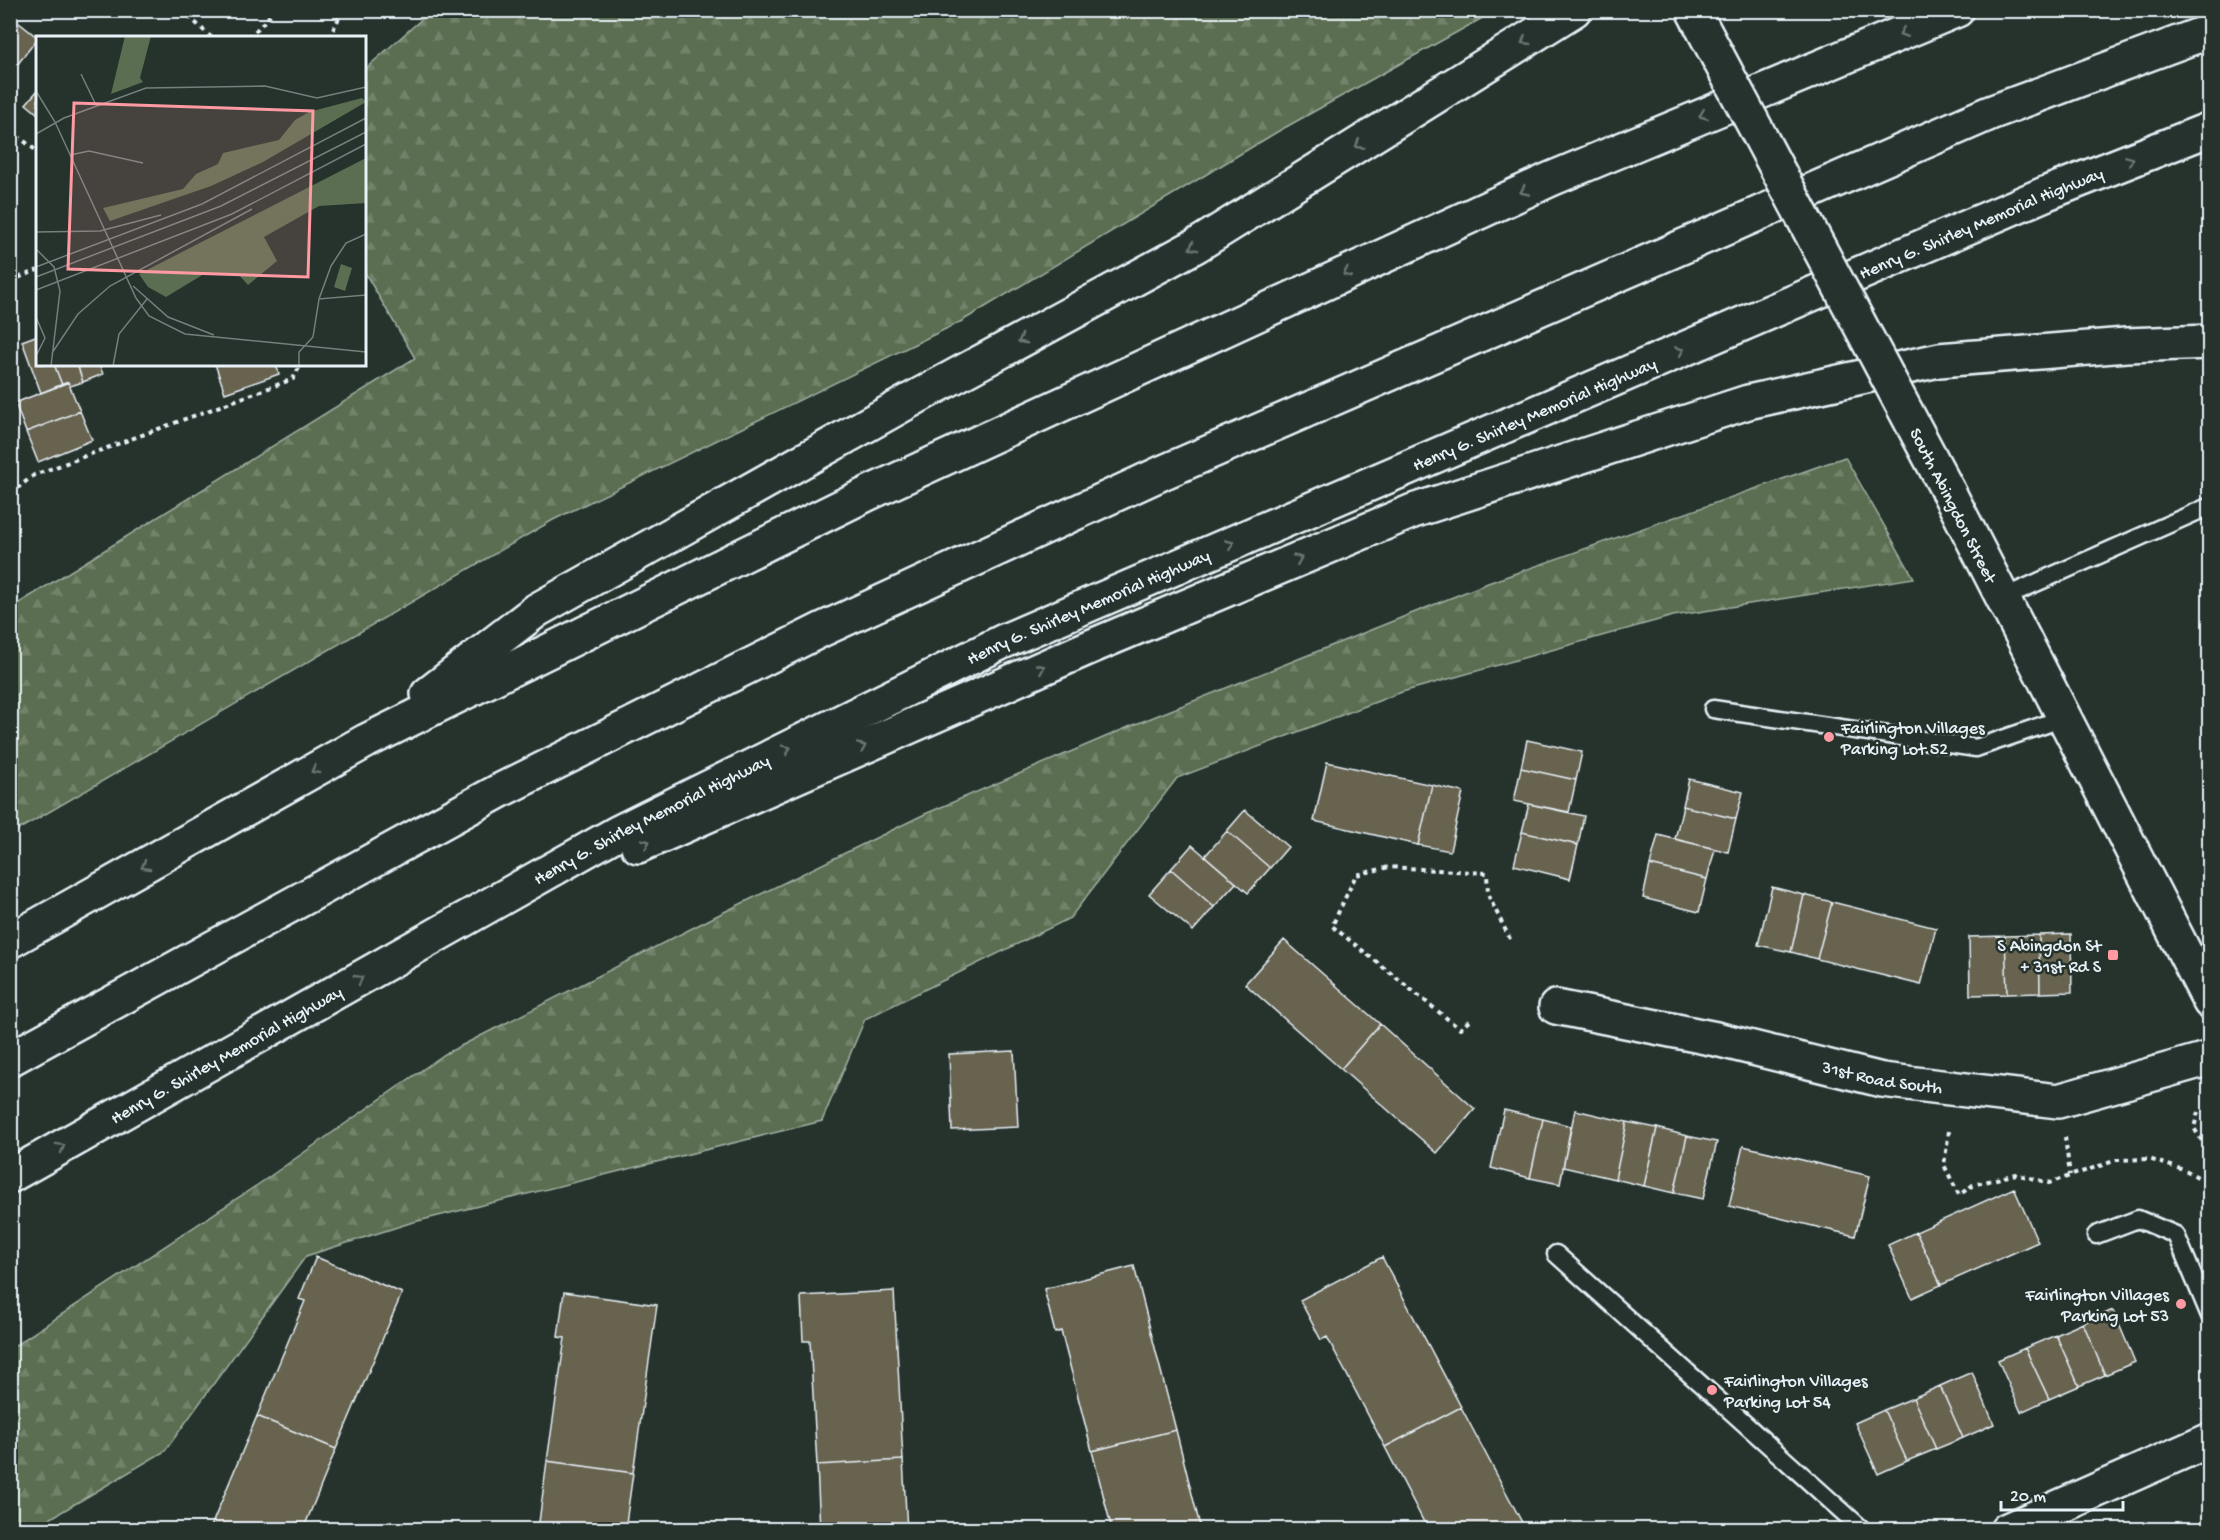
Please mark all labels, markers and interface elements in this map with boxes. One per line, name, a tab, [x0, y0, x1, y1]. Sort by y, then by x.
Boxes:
one-way arrow	[1898, 26, 1909, 38]
one-way arrow	[1520, 34, 1531, 45]
inset map	[36, 36, 366, 366]
one-way arrow	[1699, 108, 1710, 120]
one-way arrow	[1355, 137, 1365, 149]
one-way arrow	[2124, 155, 2135, 167]
street label: Henry G. Shirley Memorial Highway	[1857, 164, 2107, 285]
one-way arrow	[1519, 184, 1530, 196]
one-way arrow	[1189, 240, 1200, 251]
one-way arrow	[1342, 265, 1353, 277]
one-way arrow	[1018, 333, 1028, 344]
one-way arrow	[1673, 346, 1684, 358]
street label: Henry G. Shirley Memorial Highway	[1410, 354, 1660, 477]
street label: South Abingdon Street	[1904, 425, 2001, 589]
one-way arrow	[1224, 539, 1235, 551]
street label: Henry G. Shirley Memorial Highway	[964, 546, 1214, 671]
one-way arrow	[1291, 554, 1302, 566]
one-way arrow	[1034, 663, 1045, 675]
place label: Fairlington Villages Parking Lot 52	[1840, 719, 1986, 761]
marker: Fairlington Villages Parking Lot 52	[1822, 730, 1836, 744]
one-way arrow	[856, 742, 867, 754]
one-way arrow	[780, 744, 791, 756]
street label: Henry G. Shirley Memorial Highway	[531, 751, 774, 891]
one-way arrow	[311, 763, 321, 774]
one-way arrow	[639, 838, 650, 850]
one-way arrow	[141, 858, 151, 870]
place label: S Abingdon St + 31st Rd S	[1997, 937, 2103, 979]
marker: S Abingdon St + 31st Rd S	[2106, 948, 2120, 962]
one-way arrow	[353, 975, 363, 986]
street label: Henry G. Shirley Memorial Highway	[107, 982, 347, 1130]
street label: 31st Road South	[1819, 1057, 1944, 1100]
one-way arrow	[55, 1143, 65, 1154]
place label: Fairlington Villages Parking Lot 53	[2024, 1286, 2170, 1328]
marker: Fairlington Villages Parking Lot 53	[2174, 1297, 2188, 1311]
place label: Fairlington Villages Parking Lot 54	[1723, 1372, 1869, 1414]
marker: Fairlington Villages Parking Lot 54	[1705, 1383, 1719, 1397]
scale bar	[2001, 1474, 2122, 1512]
text: 20 m	[2010, 1487, 2046, 1508]

